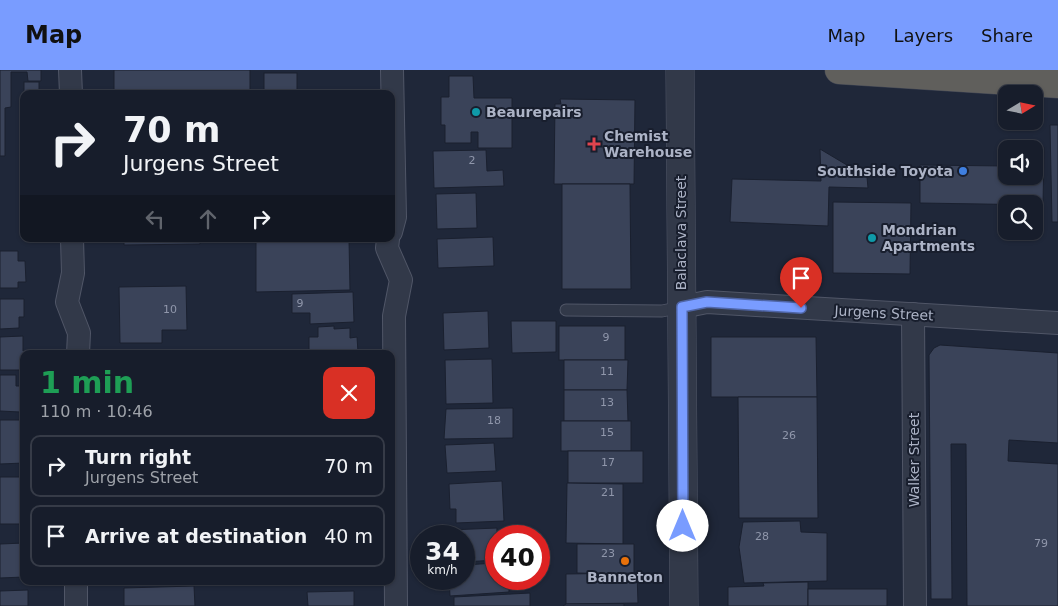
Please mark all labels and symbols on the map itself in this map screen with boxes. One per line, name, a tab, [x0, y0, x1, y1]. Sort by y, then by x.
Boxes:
north arrow	[998, 85, 1042, 130]
place label: Beaurepairs	[486, 104, 581, 120]
marker: Beaurepairs	[470, 106, 482, 118]
place label: Chemist Warehouse	[604, 128, 692, 160]
marker: Chemist Warehouse	[588, 138, 600, 150]
house number: 2	[469, 154, 476, 167]
place label: Southside Toyota	[817, 163, 953, 179]
marker: Southside Toyota	[957, 165, 969, 177]
street label: Balaclava Street	[673, 175, 689, 290]
place label: Mondrian Apartments	[882, 222, 975, 254]
marker: Mondrian Apartments	[866, 232, 878, 244]
pin	[780, 257, 822, 308]
house number: 9	[297, 297, 304, 310]
street label: Jurgens Street	[833, 302, 934, 324]
house number: 10	[163, 303, 177, 316]
house number: 9	[603, 331, 610, 344]
house number: 11	[600, 365, 614, 378]
house number: 13	[600, 396, 614, 409]
street label: Walker Street	[906, 412, 922, 507]
house number: 18	[487, 414, 501, 427]
house number: 15	[600, 426, 614, 439]
house number: 26	[782, 429, 796, 442]
house number: 17	[601, 456, 615, 469]
house number: 21	[601, 486, 615, 499]
position arrow	[656, 499, 708, 551]
speed limit sign: 40	[485, 525, 550, 590]
house number: 28	[755, 530, 769, 543]
house number: 79	[1034, 537, 1048, 550]
house number: 23	[601, 547, 615, 560]
marker: Banneton	[619, 555, 631, 567]
place label: Banneton	[587, 569, 663, 585]

